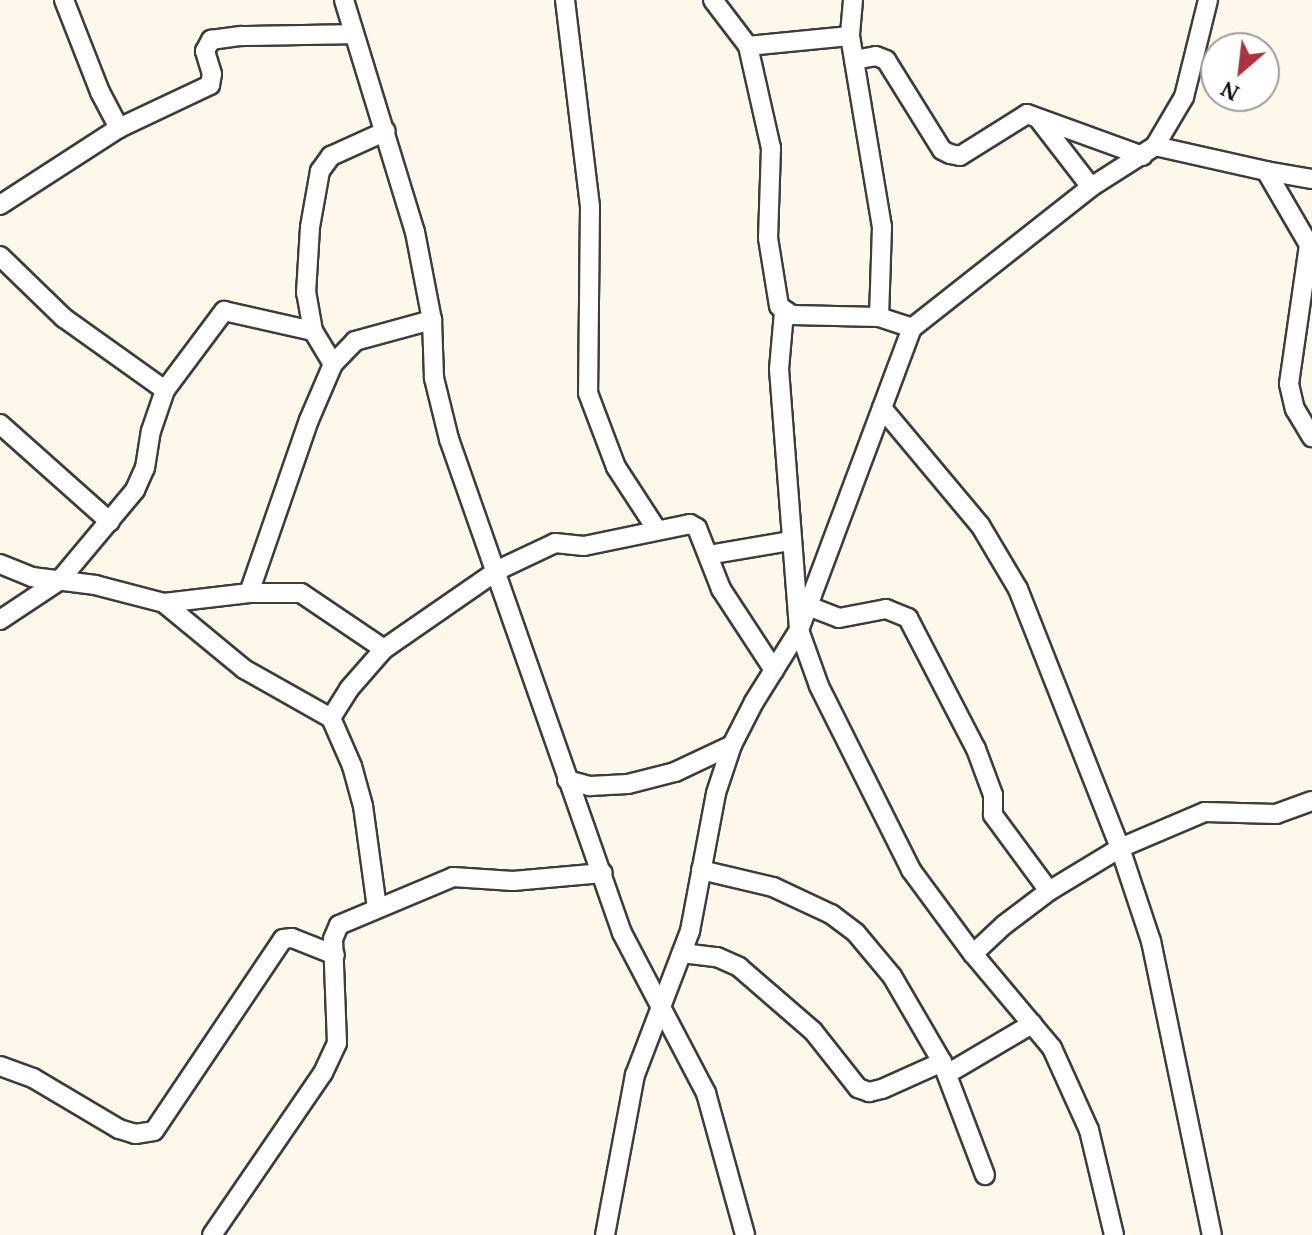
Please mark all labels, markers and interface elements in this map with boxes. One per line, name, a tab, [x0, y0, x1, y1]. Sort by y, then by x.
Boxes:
north arrow	[1200, 32, 1280, 112]
text: N	[1215, 75, 1244, 109]

